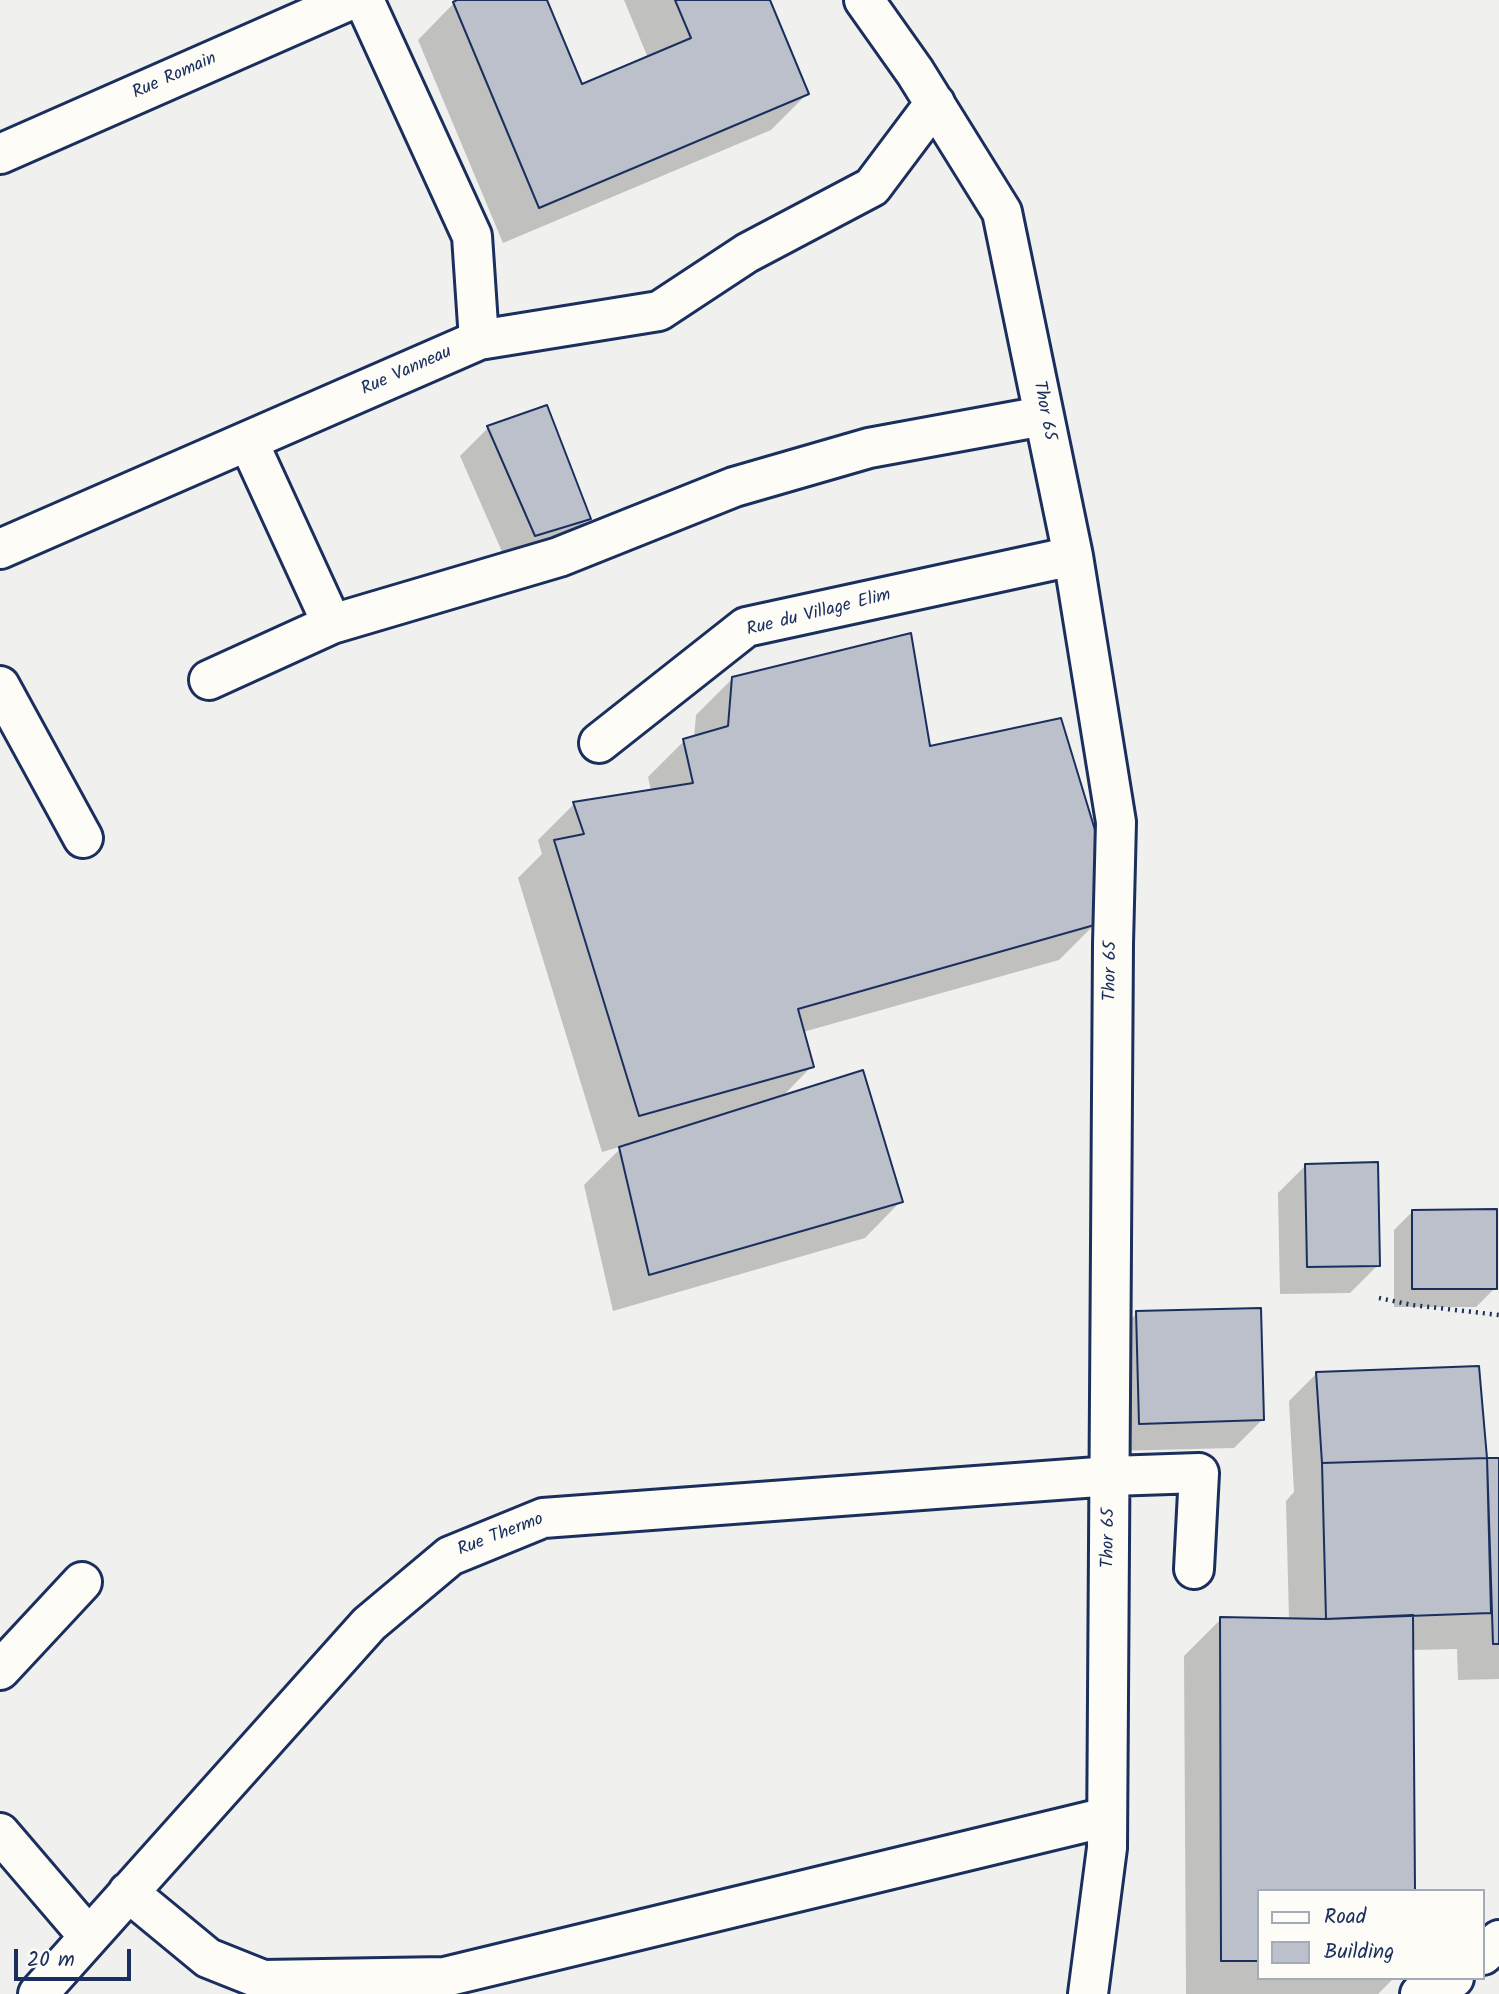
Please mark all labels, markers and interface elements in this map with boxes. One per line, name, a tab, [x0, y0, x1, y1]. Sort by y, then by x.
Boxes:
street label: Rue Romain	[130, 49, 220, 105]
street label: Rue Vanneau	[358, 342, 456, 402]
street label: Thor 65	[1027, 379, 1059, 443]
street label: Rue du Village Elim	[745, 586, 893, 642]
street label: Thor 65	[1101, 941, 1123, 1001]
street label: Thor 65	[1099, 1508, 1121, 1568]
street label: Rue Thermo	[455, 1510, 547, 1562]
legend	[1258, 1889, 1485, 1980]
text: Road	[1324, 1901, 1366, 1934]
scale bar	[18, 1934, 135, 1978]
text: Building	[1324, 1936, 1394, 1969]
text: 20 m	[27, 1944, 75, 1977]

